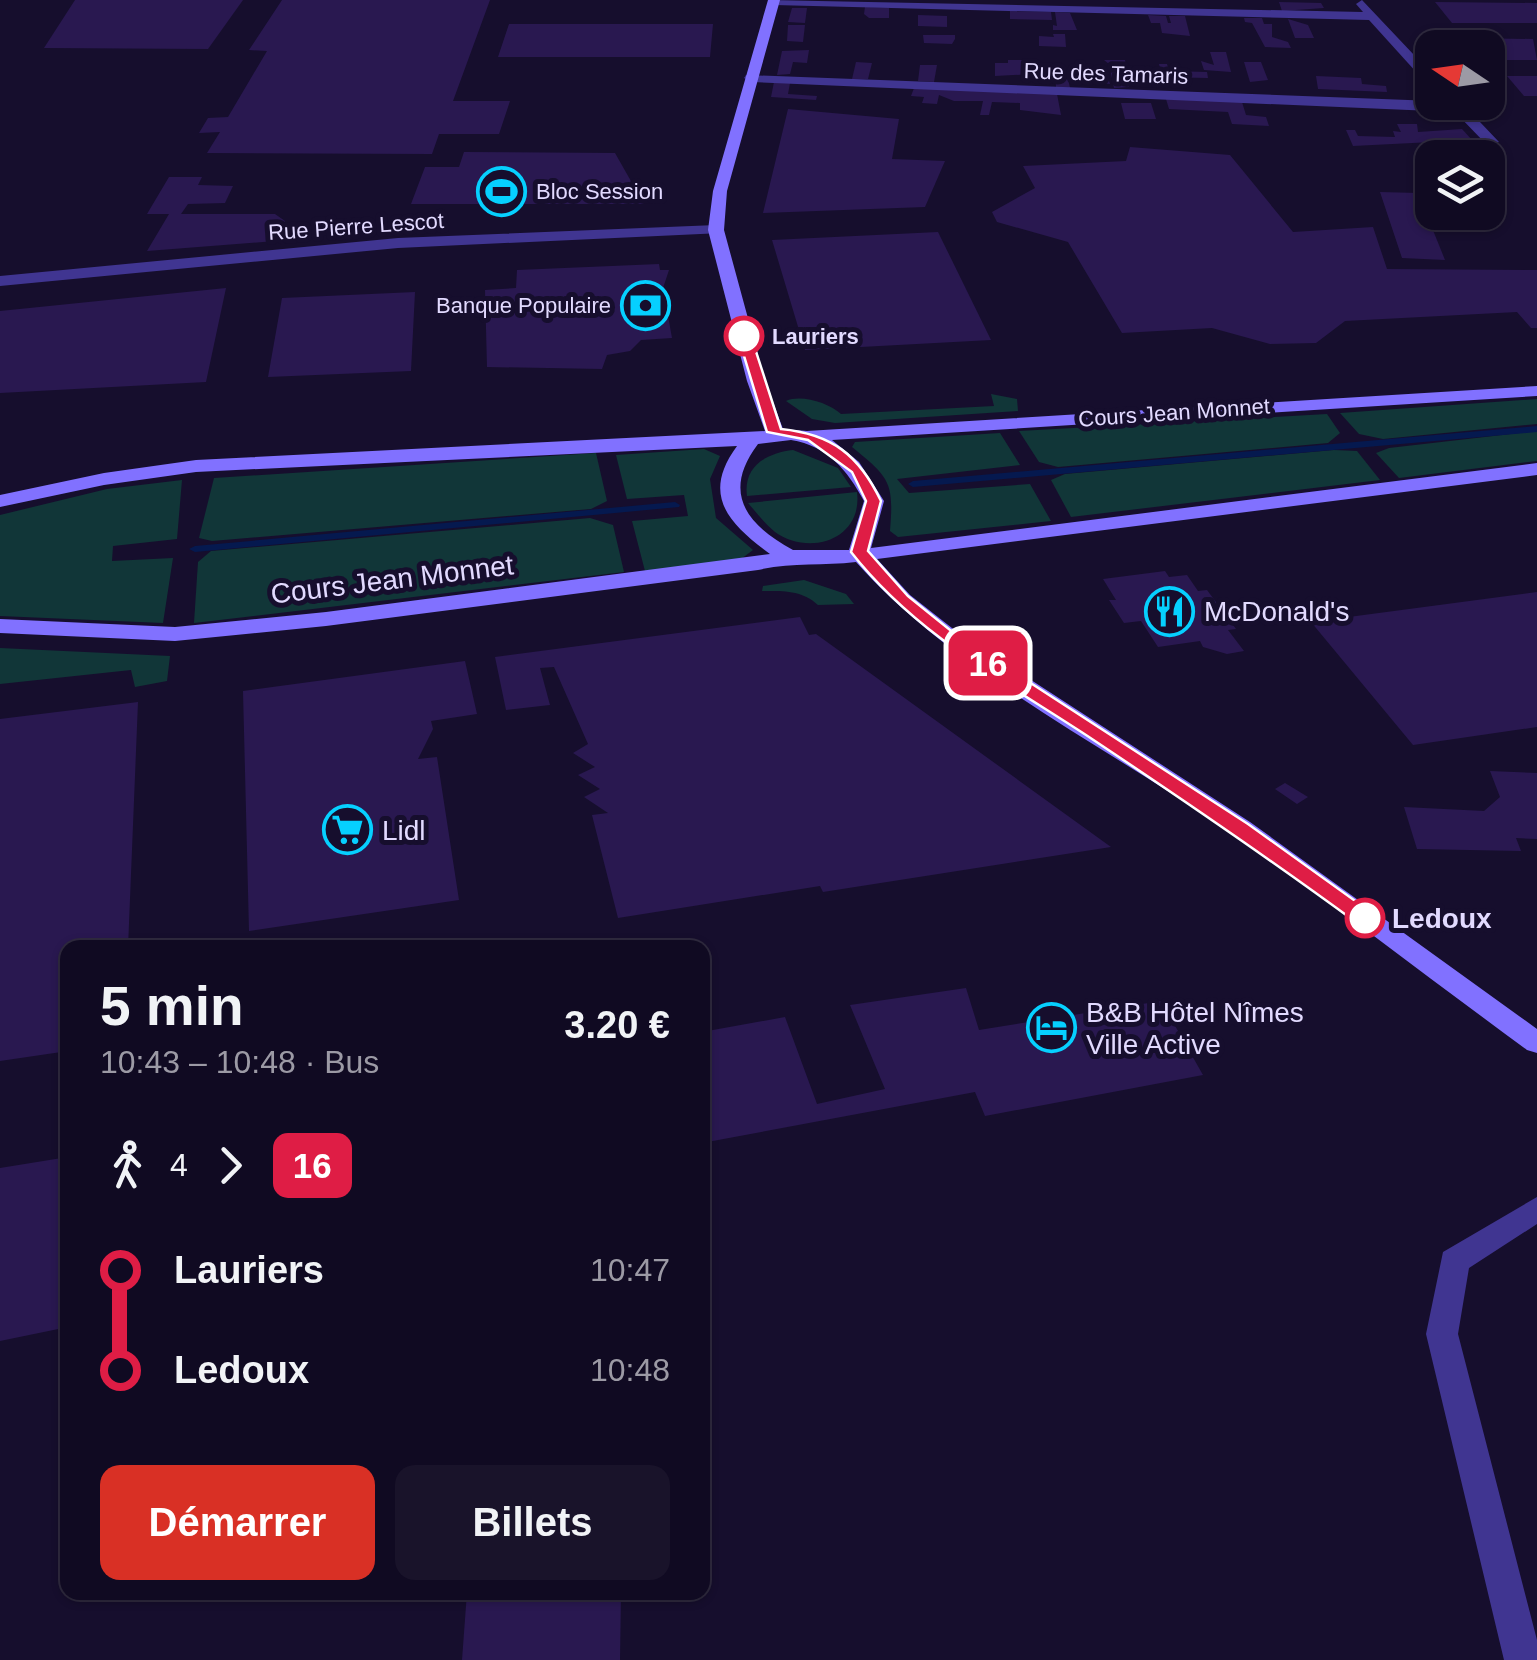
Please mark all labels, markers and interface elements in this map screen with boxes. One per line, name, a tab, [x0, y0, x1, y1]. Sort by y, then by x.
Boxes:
north arrow	[1415, 30, 1505, 120]
map controls	[1415, 30, 1505, 230]
street label: Rue des Tamaris	[1023, 58, 1189, 89]
button: layers	[1415, 140, 1505, 230]
sports icon: Bloc Session	[475, 165, 527, 217]
place label: Bloc Session	[536, 179, 663, 204]
street label: Rue Pierre Lescot	[267, 208, 445, 245]
bank icon: Banque Populaire	[620, 279, 672, 331]
place label: Banque Populaire	[436, 293, 611, 318]
marker: Lauriers	[725, 317, 763, 355]
place label: Lauriers	[772, 324, 859, 349]
street label: Cours Jean Monnet	[1077, 393, 1271, 432]
street label: Cours Jean Monnet	[269, 549, 515, 610]
restaurant icon: McDonald's	[1143, 585, 1195, 637]
place label: McDonald's	[1204, 596, 1349, 627]
line badge: 16	[943, 630, 1033, 696]
text: 16	[969, 644, 1007, 683]
supermarket icon: Lidl	[321, 804, 373, 856]
place label: Lidl	[382, 815, 426, 846]
marker: Ledoux	[1346, 899, 1384, 937]
place label: Ledoux	[1392, 903, 1492, 934]
text: 5 min	[100, 975, 244, 1037]
place label: B&B Hôtel Nîmes Ville Active	[1086, 997, 1304, 1060]
hotel icon: B&B Hôtel Nîmes Ville Active	[1025, 1002, 1077, 1054]
text: 3.20 €	[564, 1004, 670, 1046]
text: 10:43 – 10:48 · Bus	[100, 1044, 379, 1080]
icon: walk	[100, 1138, 155, 1193]
icon: forward	[203, 1138, 258, 1193]
text: 16	[293, 1146, 332, 1185]
text: 4	[170, 1147, 188, 1183]
text: Lauriers	[174, 1249, 324, 1291]
text: 10:47	[590, 1252, 670, 1288]
text: Ledoux	[174, 1349, 309, 1391]
text: 10:48	[590, 1352, 670, 1388]
button: Démarrer	[100, 1465, 375, 1580]
button: Billets	[395, 1465, 670, 1580]

